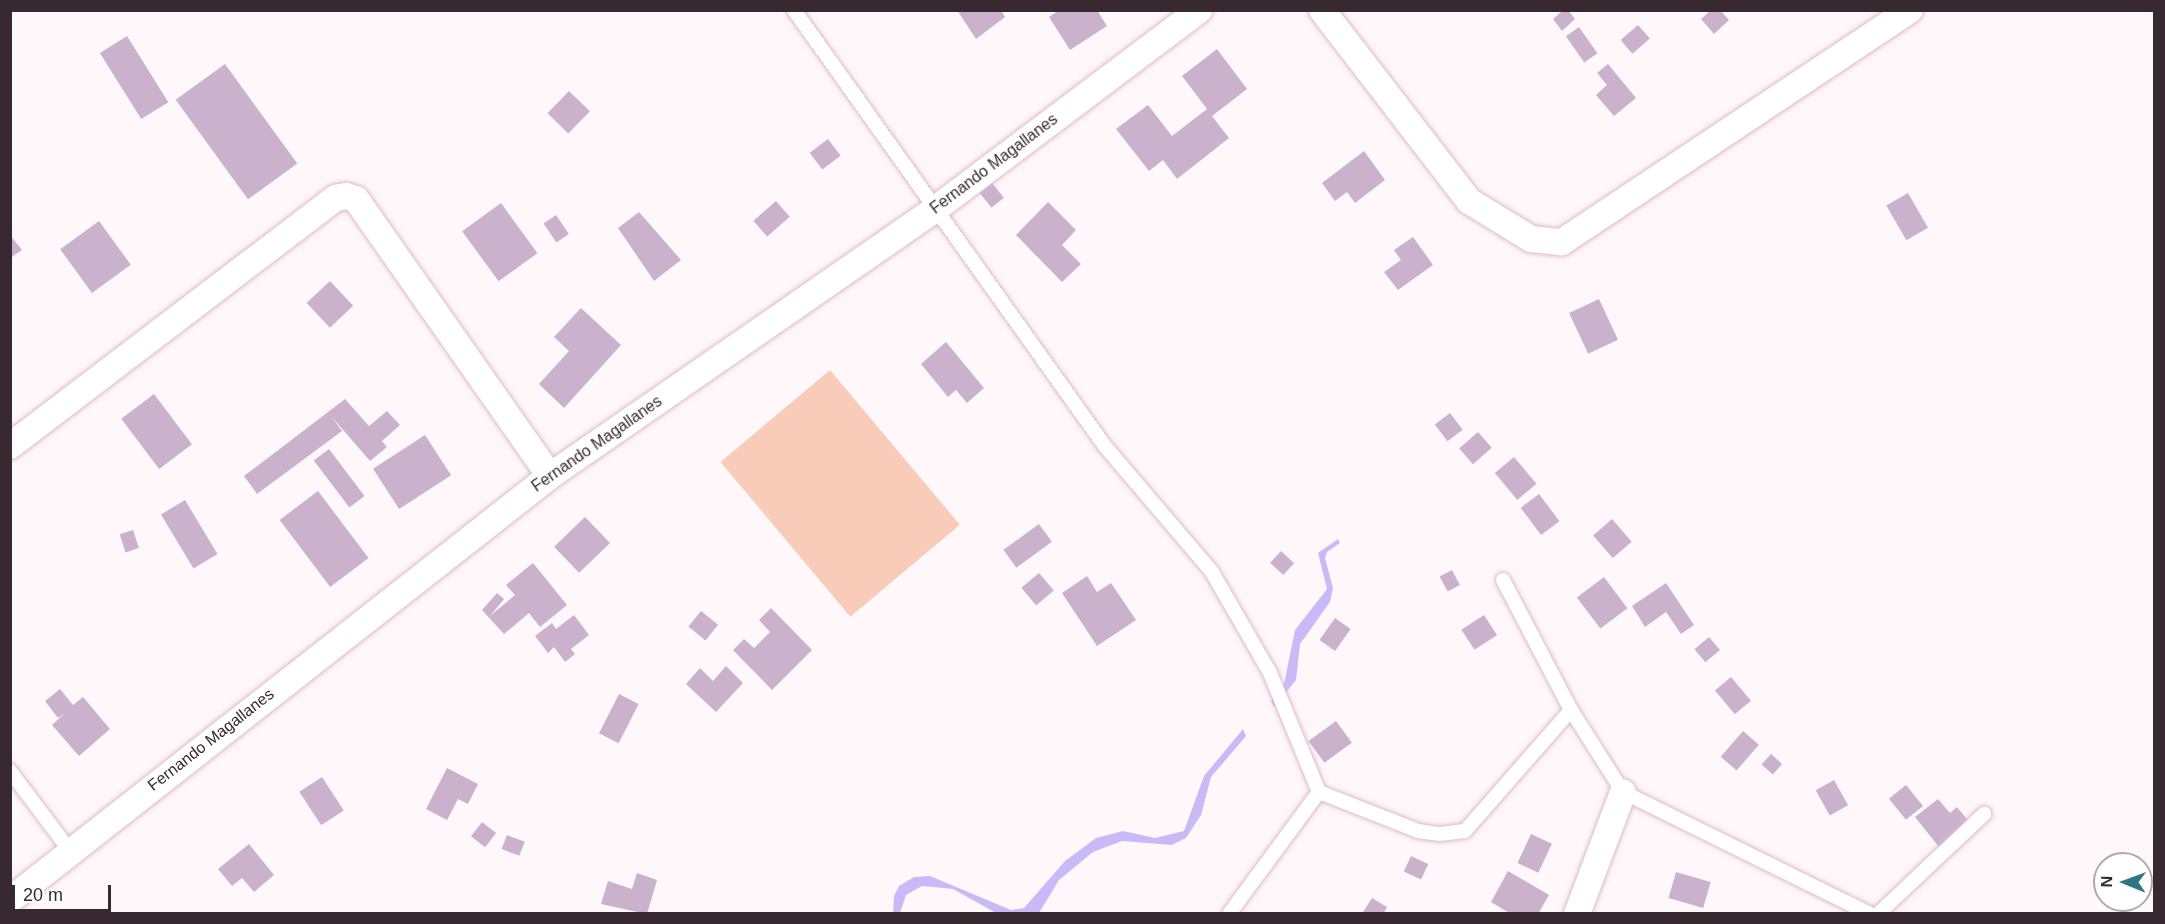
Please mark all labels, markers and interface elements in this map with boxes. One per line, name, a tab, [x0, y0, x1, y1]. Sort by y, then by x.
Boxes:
street label: Fernando Magallanes	[926, 110, 1062, 218]
street label: Fernando Magallanes	[528, 392, 666, 496]
street label: Fernando Magallanes	[144, 685, 278, 795]
north arrow	[2093, 852, 2153, 912]
scale bar	[15, 873, 114, 911]
text: N	[2098, 876, 2115, 888]
text: 20 m	[23, 885, 63, 905]

